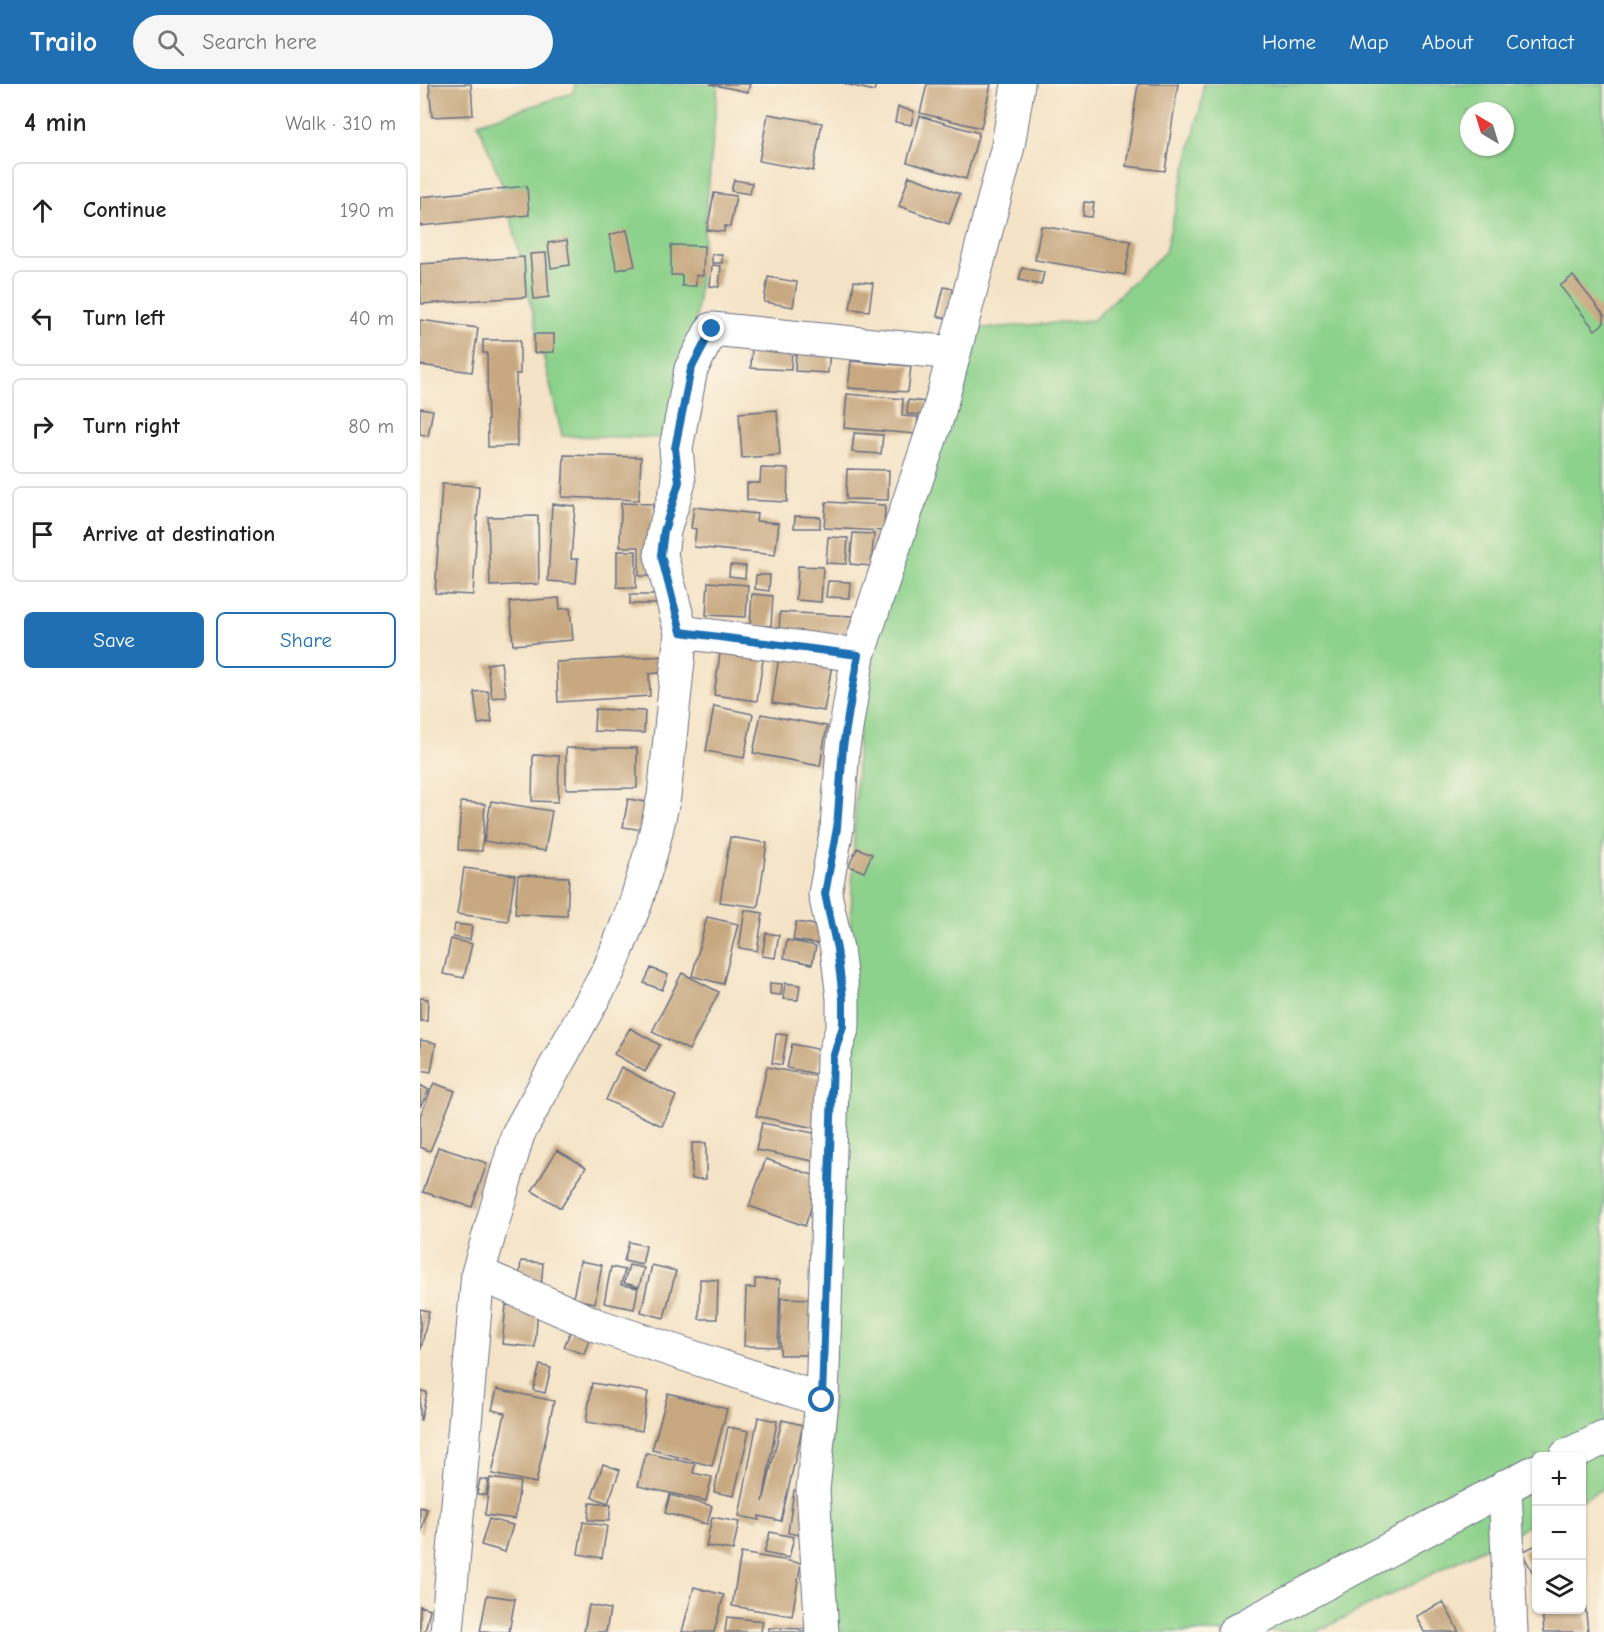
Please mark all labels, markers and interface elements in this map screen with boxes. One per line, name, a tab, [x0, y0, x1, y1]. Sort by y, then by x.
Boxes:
search box	[133, 15, 553, 69]
text: Trailo	[30, 26, 97, 58]
icon: search	[154, 26, 187, 59]
text: Search here	[202, 29, 317, 55]
text: Home	[1262, 30, 1316, 54]
text: Map	[1349, 30, 1389, 54]
text: About	[1422, 30, 1473, 54]
text: Contact	[1506, 30, 1574, 54]
north arrow	[1460, 102, 1514, 156]
text: 4 min	[24, 108, 87, 138]
text: Walk · 310 m	[285, 112, 396, 135]
icon: ahead	[26, 194, 59, 227]
text: Continue	[83, 197, 166, 223]
text: 190 m	[340, 199, 394, 222]
icon: left	[26, 302, 59, 335]
text: Turn left	[83, 305, 165, 331]
text: 40 m	[349, 307, 394, 330]
route end	[698, 315, 724, 341]
icon: right	[26, 410, 59, 443]
text: Turn right	[83, 413, 180, 439]
text: 80 m	[348, 415, 394, 438]
icon: arrive	[26, 518, 59, 551]
text: Arrive at destination	[83, 521, 275, 547]
button: Save	[24, 612, 204, 668]
button: Share	[216, 612, 396, 668]
route start	[808, 1386, 834, 1412]
map controls	[1532, 1452, 1586, 1614]
button: +	[1532, 1452, 1586, 1506]
button: −	[1532, 1506, 1586, 1560]
button: layers	[1532, 1560, 1586, 1614]

